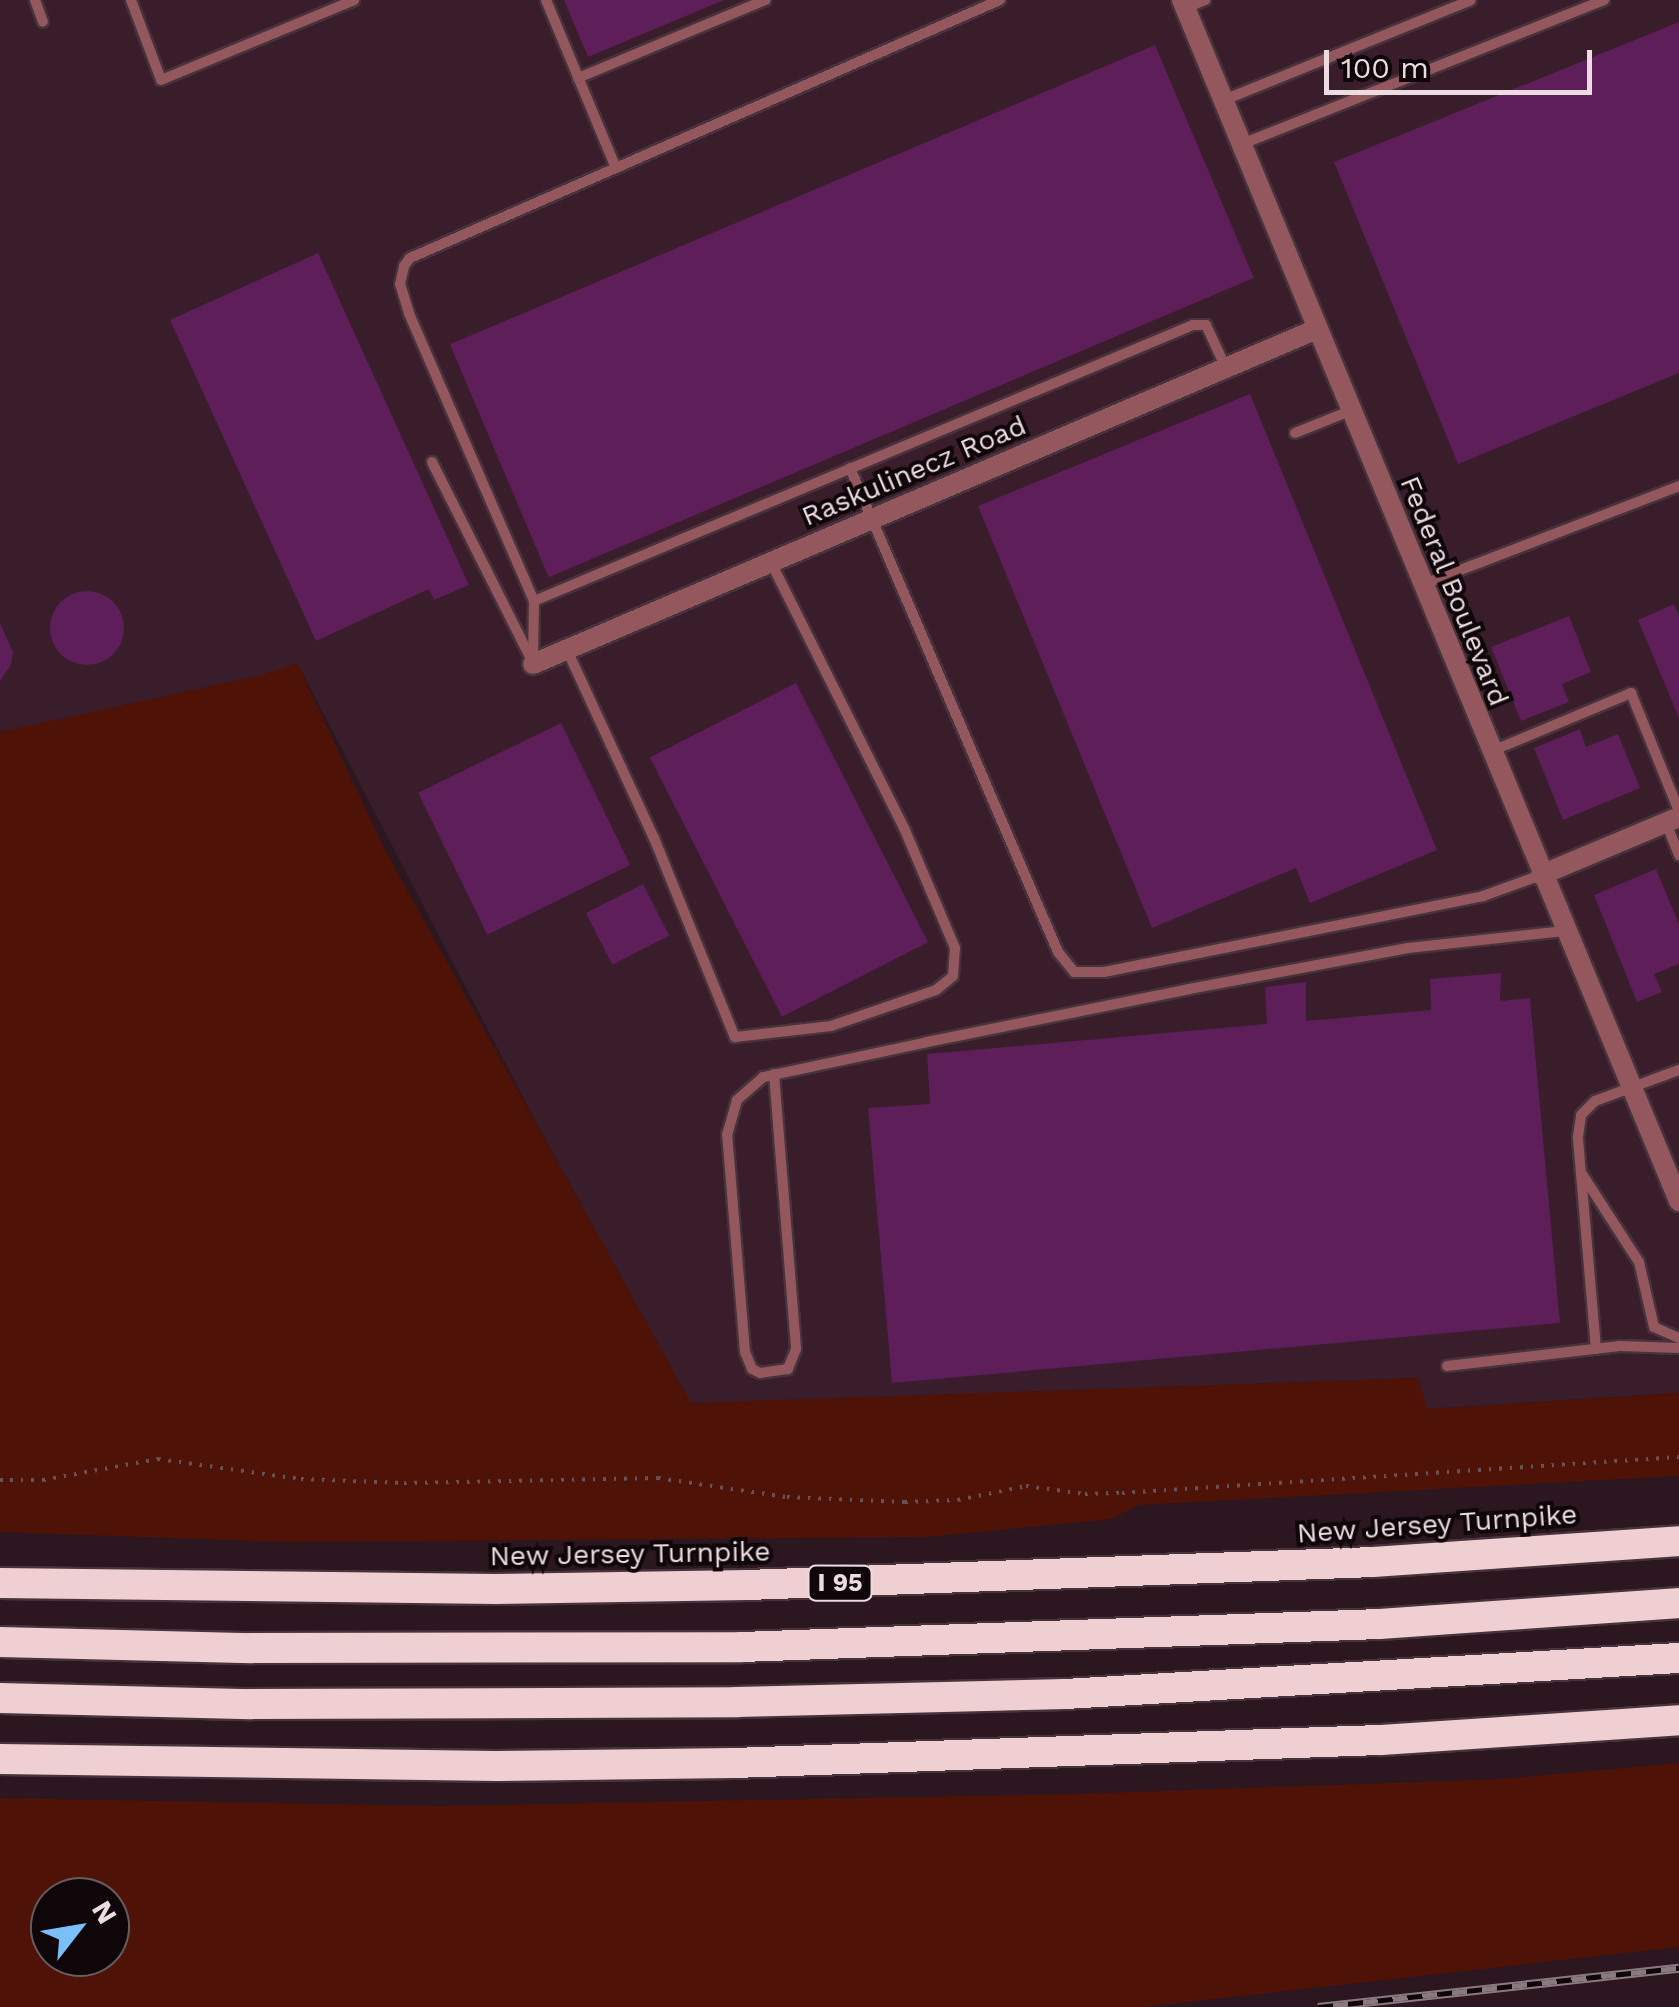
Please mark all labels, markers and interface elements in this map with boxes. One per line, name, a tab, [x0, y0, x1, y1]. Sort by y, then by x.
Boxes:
scale bar	[1329, 30, 1596, 92]
text: 100 m	[1341, 50, 1429, 85]
street label: Raskulinecz Road	[797, 409, 1031, 533]
street label: Federal Boulevard	[1392, 471, 1516, 711]
street label: New Jersey Turnpike	[1294, 1497, 1580, 1551]
street label: New Jersey Turnpike	[488, 1535, 772, 1573]
road number: I 95	[808, 1563, 872, 1603]
north arrow	[30, 1877, 130, 1977]
text: N	[85, 1895, 124, 1930]

